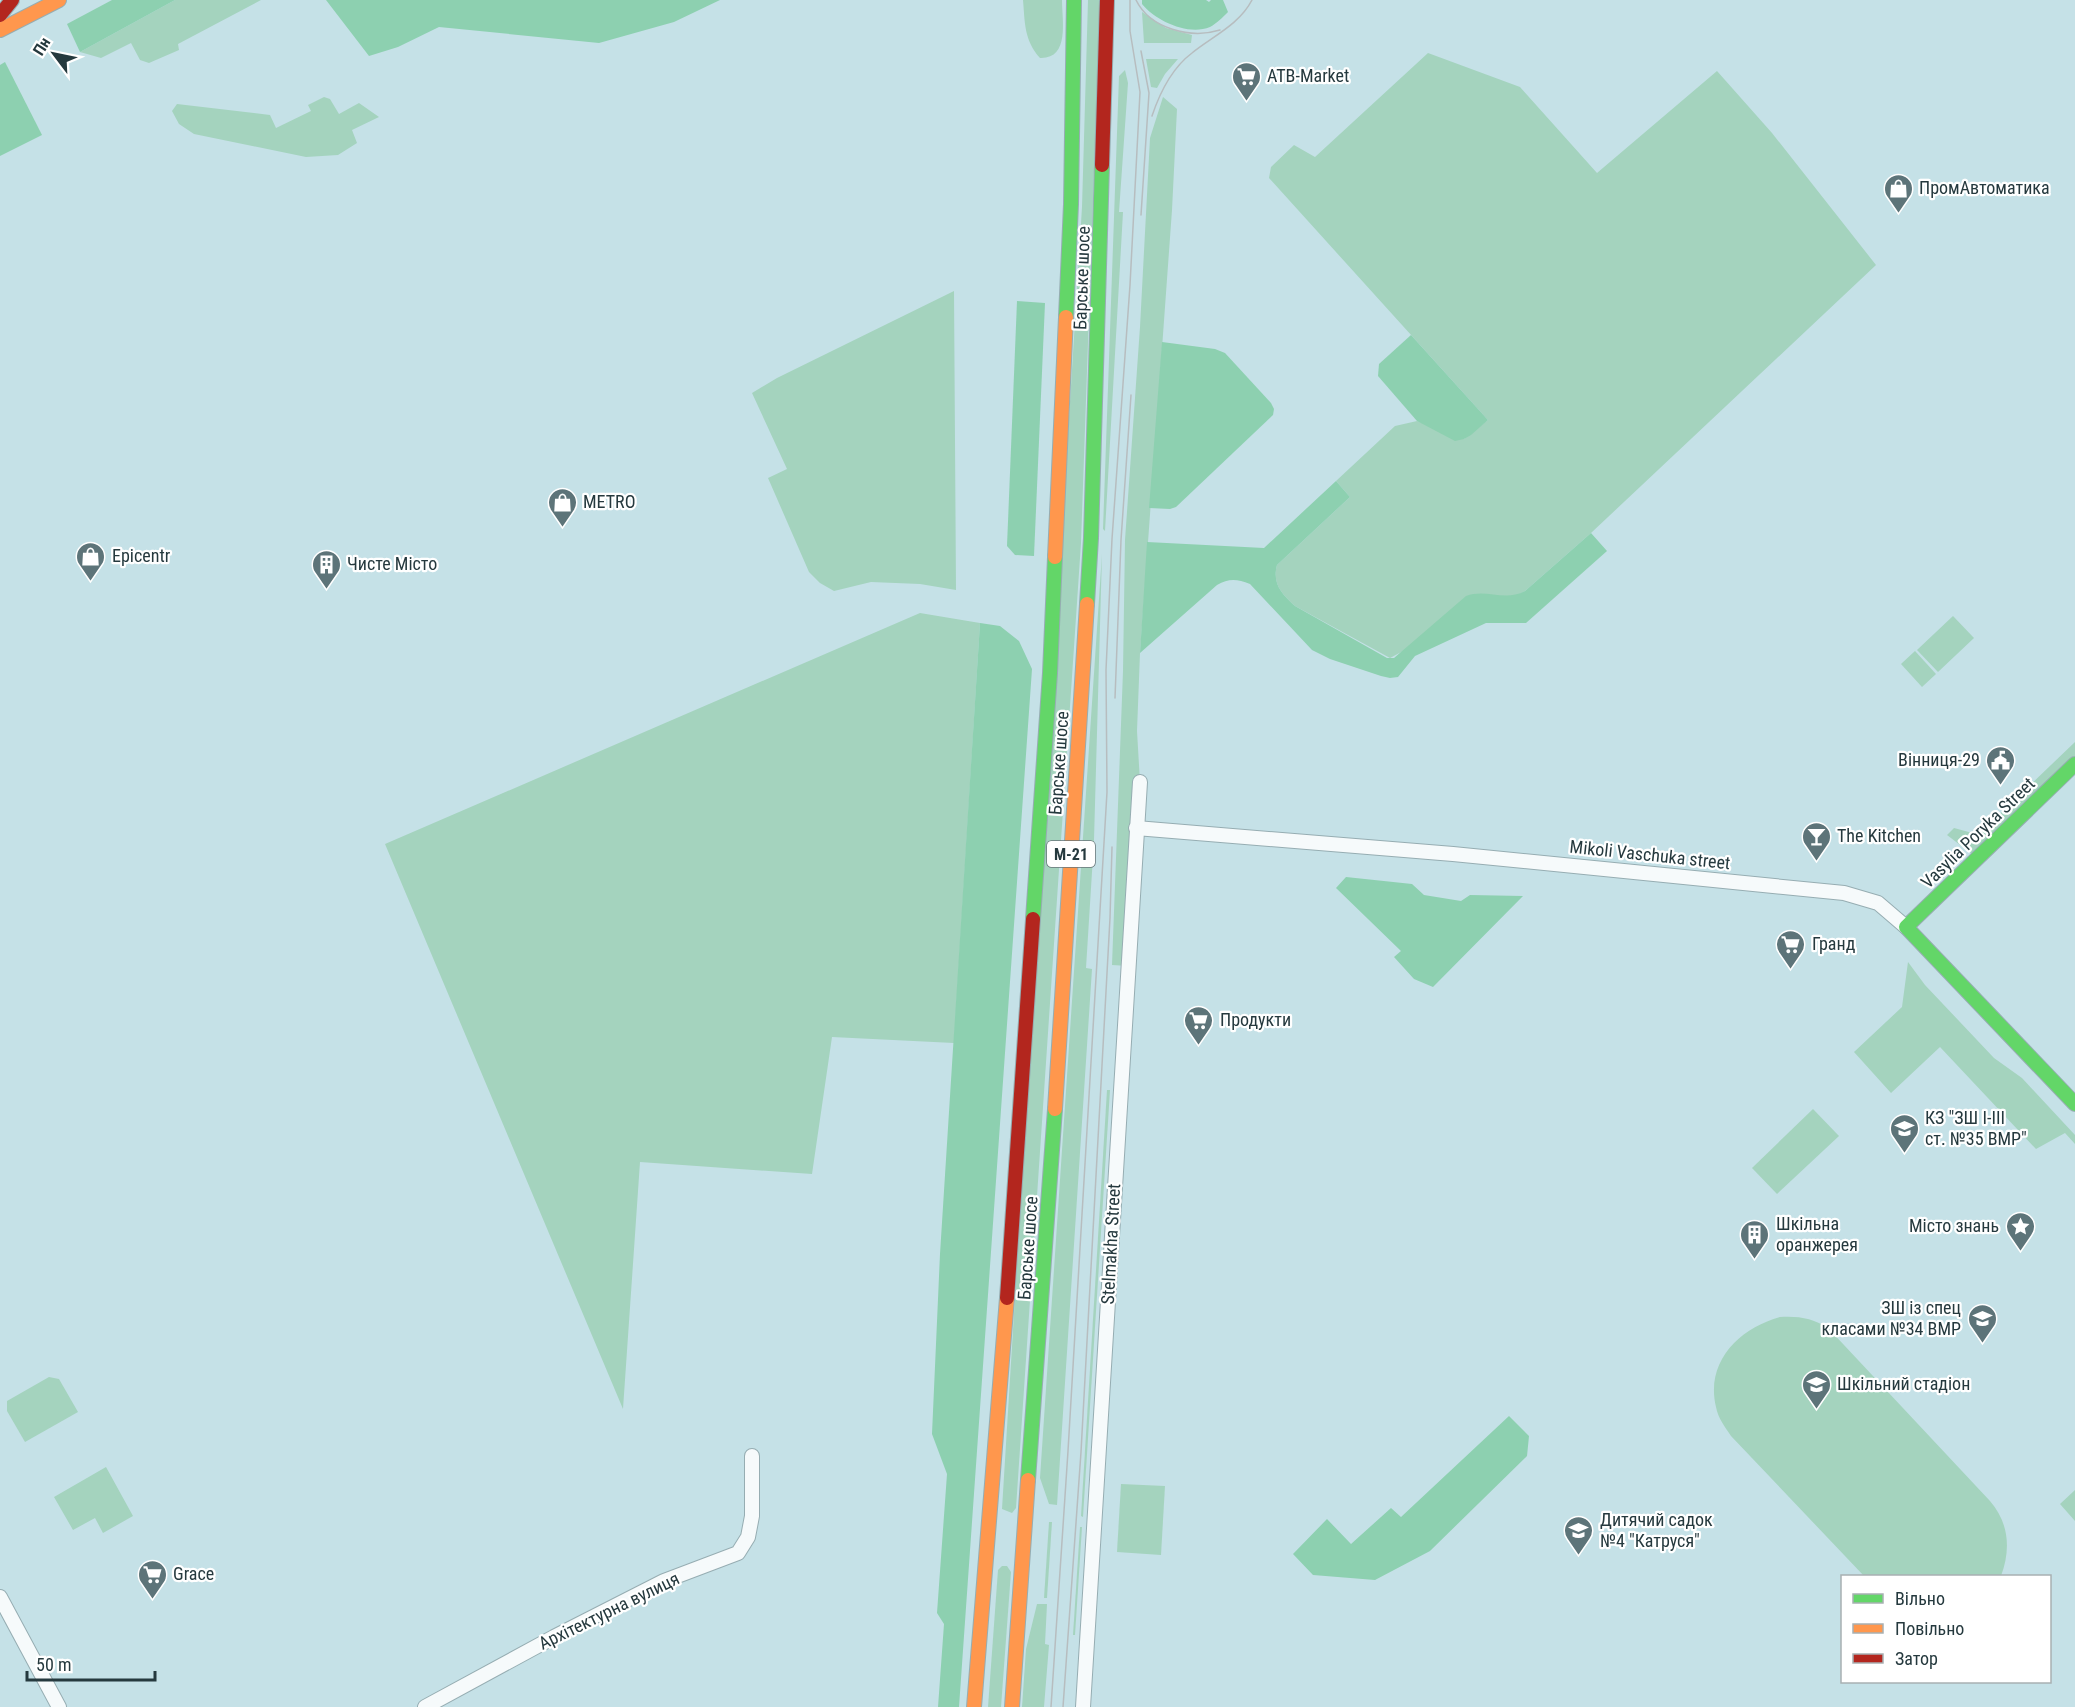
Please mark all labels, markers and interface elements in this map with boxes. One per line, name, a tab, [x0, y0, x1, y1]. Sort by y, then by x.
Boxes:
north arrow	[24, 24, 84, 84]
text: Пн	[29, 34, 54, 59]
supermarket icon: ATB-Market	[1230, 60, 1262, 102]
place label: ATB-Market	[1267, 65, 1349, 86]
shop icon: ПромАвтоматика	[1882, 172, 1914, 214]
place label: ПромАвтоматика	[1919, 177, 2050, 198]
street label: Барське шосе	[1069, 226, 1094, 330]
shop icon: METRO	[546, 486, 578, 528]
place label: METRO	[583, 491, 635, 512]
shop icon: Epicentr	[75, 540, 107, 582]
place label: Epicentr	[112, 545, 171, 566]
building icon: Чисте Місто	[310, 548, 342, 590]
place label: Чисте Місто	[347, 553, 437, 574]
street label: Барське шосе	[1044, 710, 1073, 816]
public building icon: Вінниця-29	[1985, 744, 2017, 786]
place label: Вінниця-29	[1898, 749, 1980, 770]
street label: Vasylia Poryka Street	[1916, 773, 2039, 892]
bar icon: The Kitchen	[1800, 820, 1832, 862]
place label: The Kitchen	[1837, 825, 1921, 846]
street label: Mikoli Vaschuka street	[1569, 836, 1731, 873]
road number: М-21	[1047, 841, 1095, 867]
supermarket icon: Гранд	[1775, 928, 1807, 970]
place label: Гранд	[1812, 933, 1856, 954]
supermarket icon: Продукти	[1183, 1004, 1215, 1046]
place label: Продукти	[1220, 1009, 1291, 1030]
place label: КЗ "ЗШ І-ІІІ ст. №35 ВМР"	[1925, 1107, 2027, 1149]
school or university icon: КЗ "ЗШ І-ІІІ ст. №35 ВМР"	[1888, 1112, 1920, 1154]
street label: Stelmakha Street	[1097, 1183, 1124, 1305]
street label: Барське шосе	[1013, 1195, 1042, 1301]
place icon: Місто знань	[2004, 1210, 2036, 1252]
place label: Шкільна оранжерея	[1776, 1213, 1858, 1255]
place label: Місто знань	[1909, 1215, 1999, 1236]
building icon: Шкільна оранжерея	[1739, 1218, 1771, 1260]
place label: ЗШ із спец класами №34 ВМР	[1821, 1297, 1961, 1339]
school or university icon: ЗШ із спец класами №34 ВМР	[1966, 1302, 1998, 1344]
school or university icon: Шкільний стадіон	[1800, 1368, 1832, 1410]
place label: Шкільний стадіон	[1837, 1373, 1970, 1394]
place label: Дитячий садок №4 "Катруся"	[1600, 1509, 1713, 1551]
school or university icon: Дитячий садок №4 "Катруся"	[1563, 1514, 1595, 1556]
supermarket icon: Grace	[136, 1558, 168, 1600]
place label: Grace	[173, 1563, 214, 1584]
street label: Архітектурна вулиця	[535, 1567, 683, 1654]
legend	[1841, 1575, 2051, 1683]
text: Вільно	[1895, 1588, 1945, 1609]
text: Повільно	[1895, 1618, 1964, 1639]
scale bar	[27, 1644, 154, 1682]
text: Затор	[1895, 1648, 1938, 1669]
text: 50 m	[36, 1654, 71, 1675]

